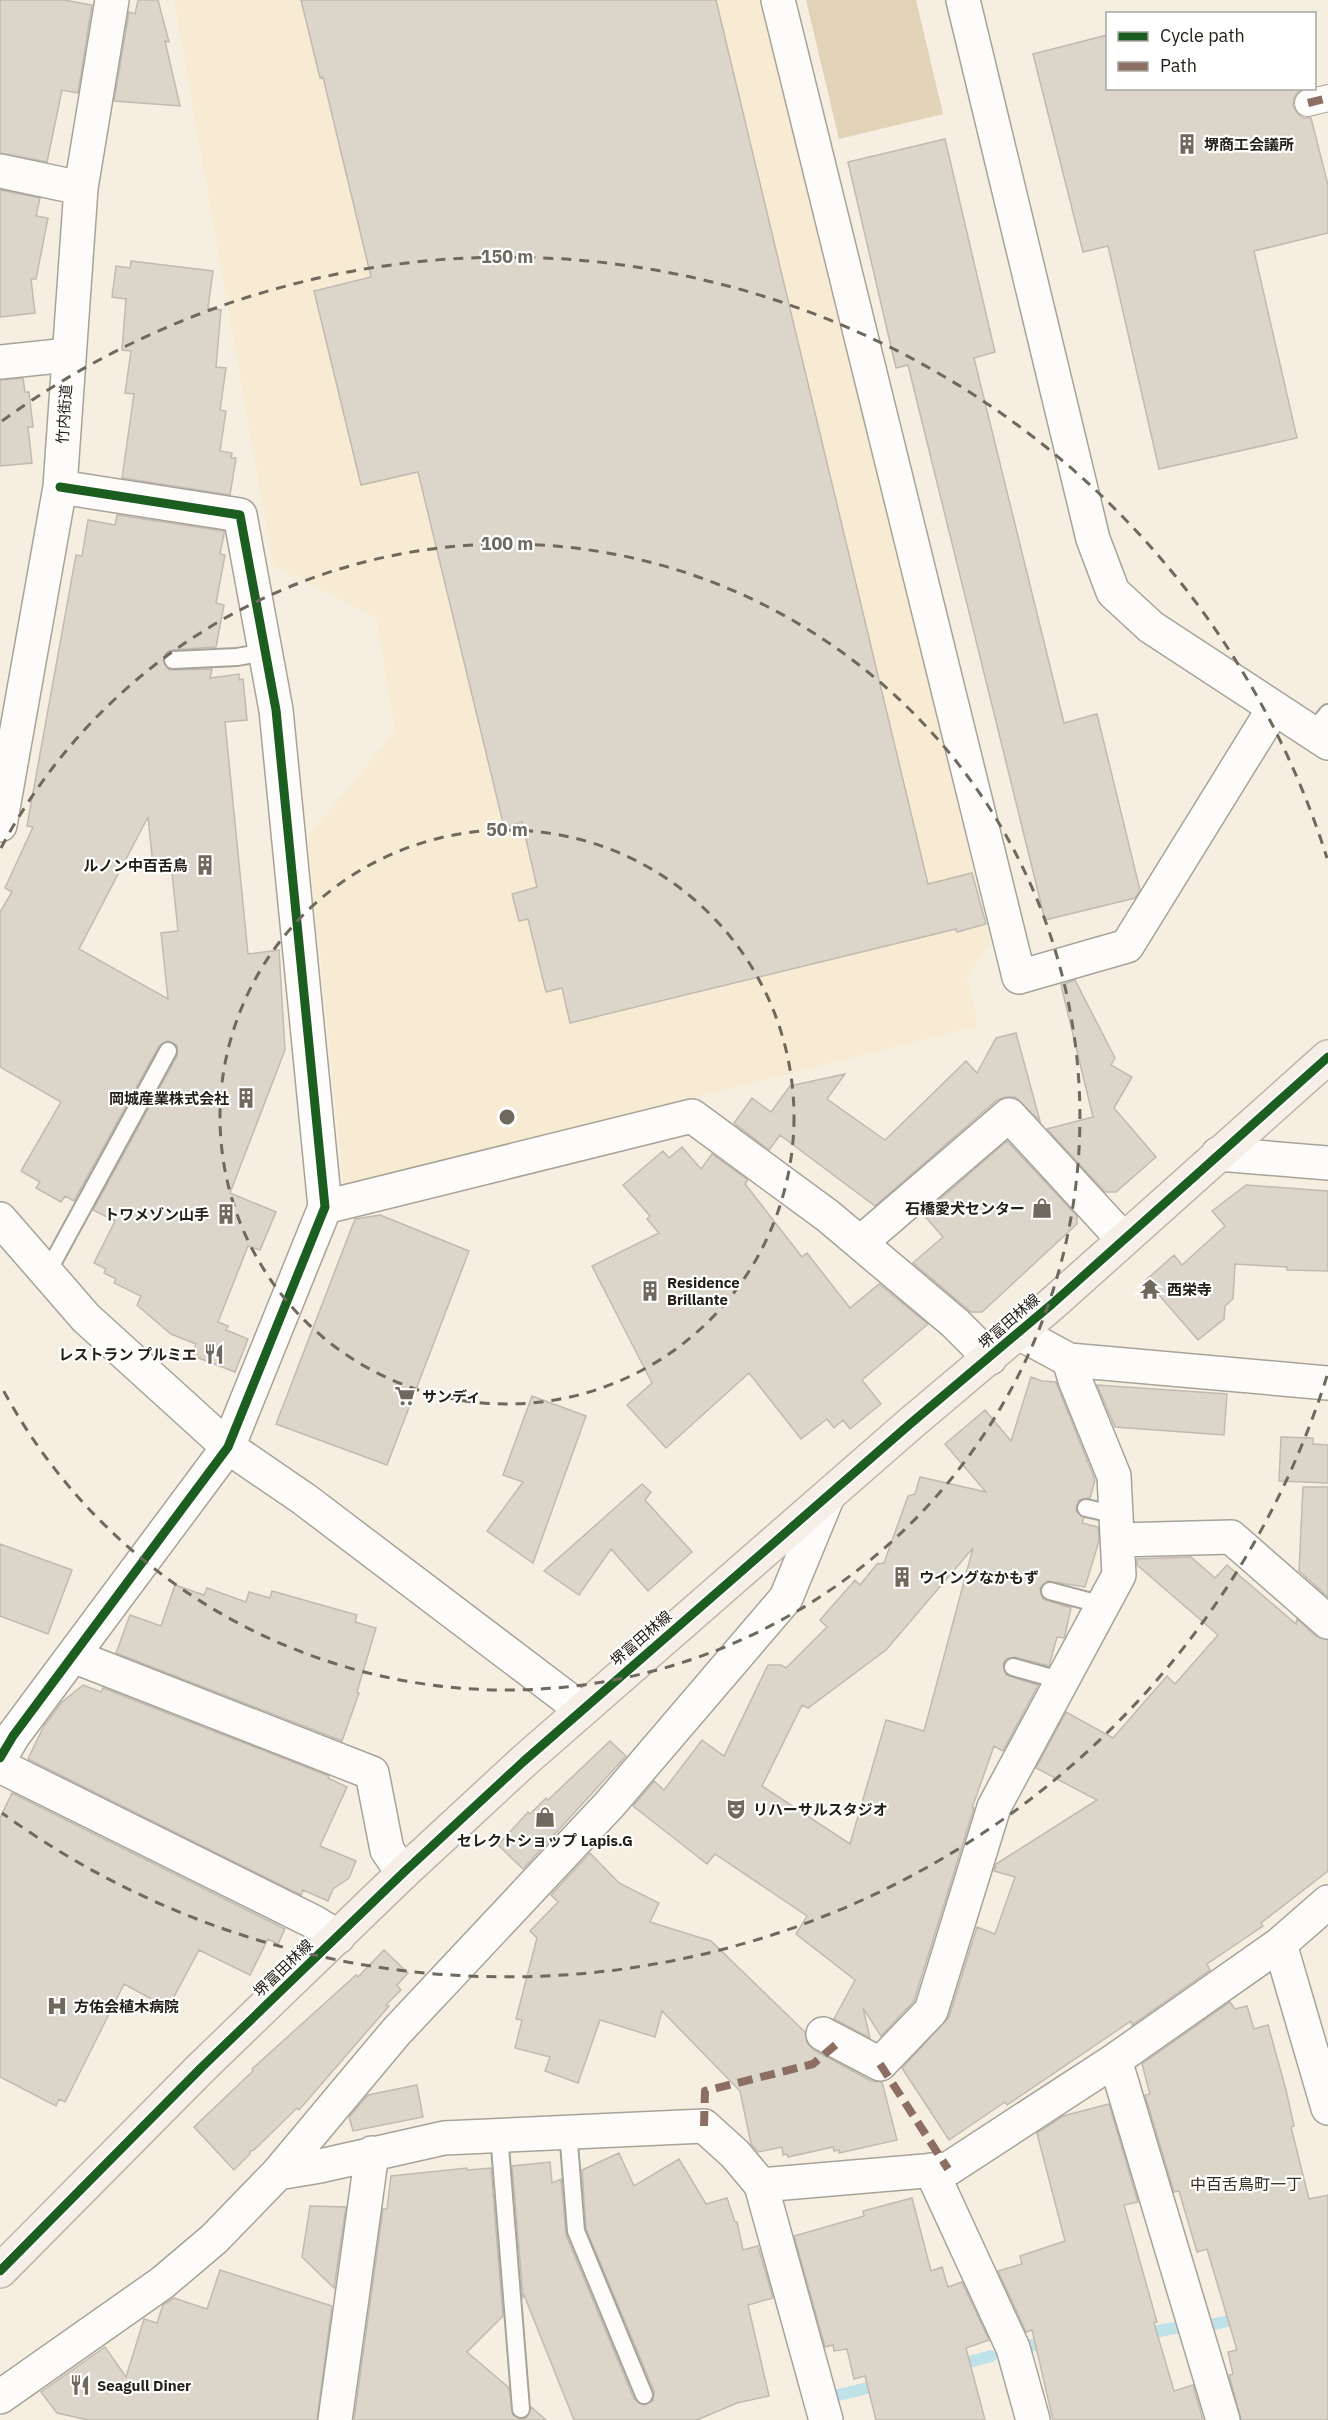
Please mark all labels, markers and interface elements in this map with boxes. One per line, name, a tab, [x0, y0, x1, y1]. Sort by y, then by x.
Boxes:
legend	[1106, 12, 1316, 90]
text: Cycle path	[1160, 24, 1245, 47]
text: Path	[1160, 54, 1197, 77]
building icon: 堺商工会議所	[1175, 132, 1199, 156]
place label: 堺商工会議所	[1204, 135, 1294, 154]
text: 150 m	[481, 245, 533, 268]
street label: 竹内街道	[52, 383, 76, 445]
text: 100 m	[481, 532, 533, 555]
text: 50 m	[486, 818, 528, 841]
building icon: ルノン中百舌鳥	[193, 853, 217, 877]
place label: ルノン中百舌鳥	[83, 856, 188, 875]
building icon: 岡城産業株式会社	[234, 1086, 258, 1110]
place label: 岡城産業株式会社	[109, 1089, 229, 1108]
centre of rings	[497, 1107, 517, 1127]
shop icon: 石橋愛犬センター	[1030, 1196, 1054, 1220]
place label: 石橋愛犬センター	[905, 1199, 1025, 1218]
building icon: トワメゾン山手	[214, 1202, 238, 1226]
place label: トワメゾン山手	[104, 1205, 209, 1224]
place label: Residence Brillante	[667, 1273, 740, 1309]
temple icon: 西栄寺	[1138, 1277, 1162, 1301]
building icon: Residence Brillante	[638, 1279, 662, 1303]
place label: 西栄寺	[1167, 1280, 1212, 1299]
street label: 堺富田林線	[974, 1289, 1044, 1353]
restaurant icon: レストラン プルミエ	[202, 1342, 226, 1366]
place label: レストラン プルミエ	[58, 1345, 197, 1364]
supermarket icon: サンディ	[393, 1384, 417, 1408]
place label: サンディ	[422, 1387, 481, 1406]
building icon: ウイングなかもず	[890, 1565, 914, 1589]
place label: ウイングなかもず	[919, 1568, 1039, 1587]
street label: 堺富田林線	[606, 1606, 676, 1670]
theatre icon: リハーサルスタジオ	[724, 1797, 748, 1821]
place label: リハーサルスタジオ	[753, 1800, 888, 1819]
shop icon: セレクトショップ Lapis.G	[533, 1805, 557, 1829]
place label: セレクトショップ Lapis.G	[457, 1831, 633, 1850]
street label: 堺富田林線	[249, 1935, 317, 2001]
hospital icon: 方佑会植木病院	[45, 1994, 69, 2018]
place label: 方佑会植木病院	[74, 1997, 179, 2016]
district label: 中百舌鳥町一丁	[1190, 2174, 1302, 2194]
restaurant icon: Seagull Diner	[68, 2373, 92, 2397]
place label: Seagull Diner	[97, 2376, 191, 2395]

